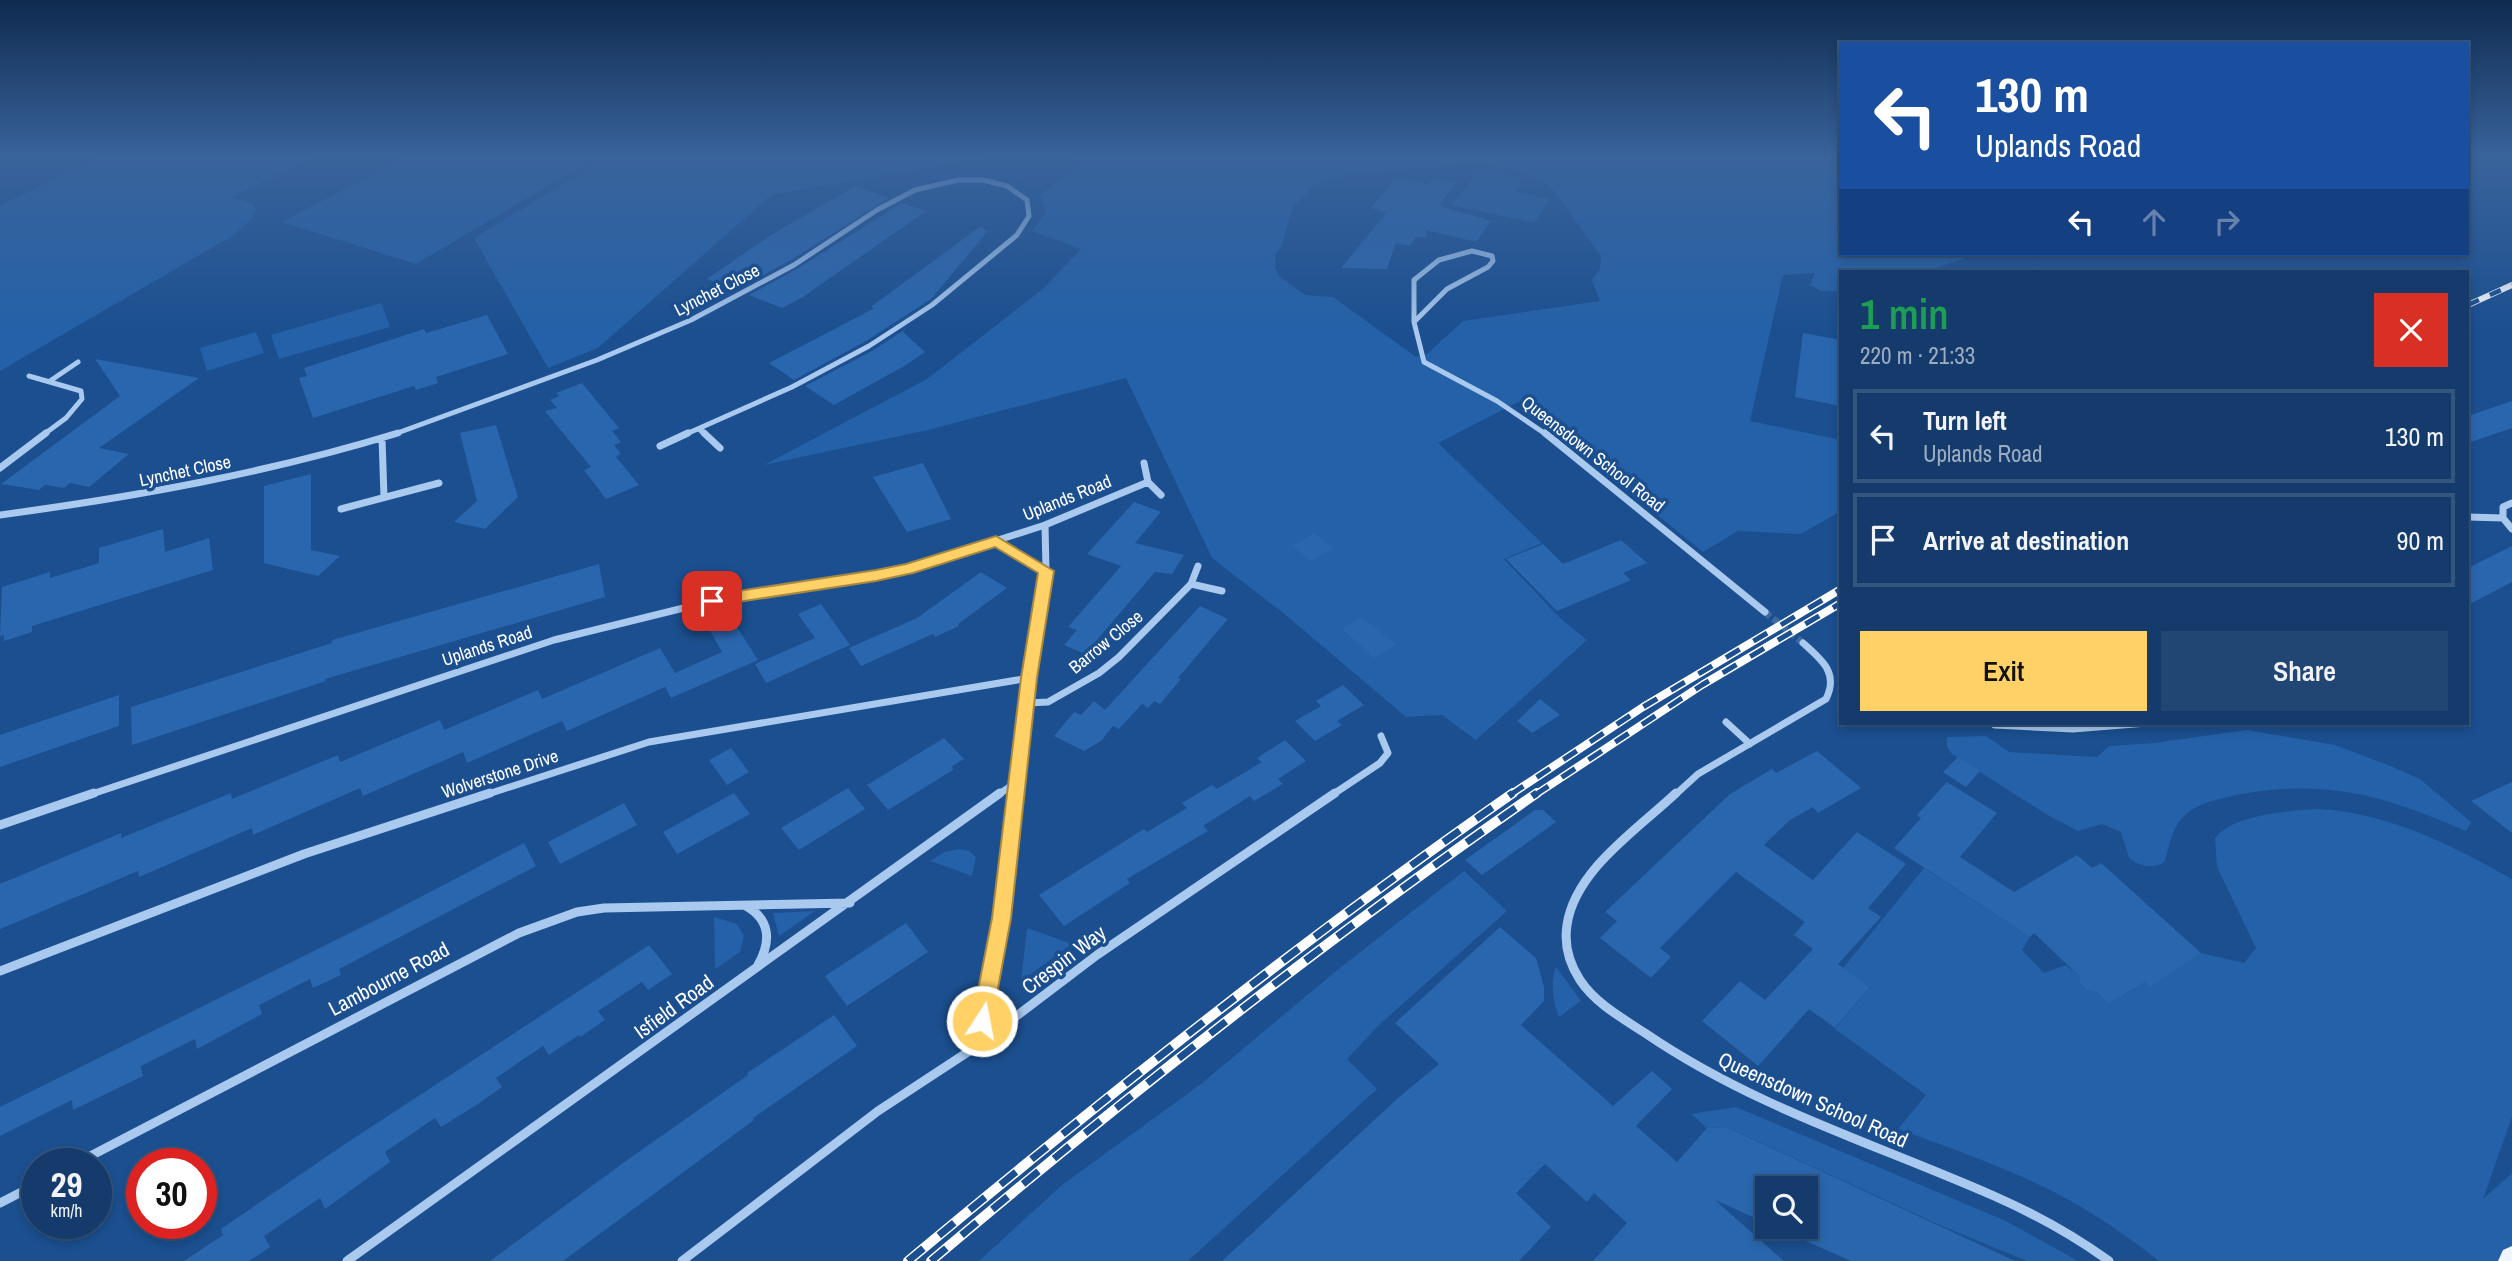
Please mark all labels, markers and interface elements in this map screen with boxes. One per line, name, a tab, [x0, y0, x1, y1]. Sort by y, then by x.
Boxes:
text: 130 m	[1975, 61, 2089, 127]
icon: left	[1860, 70, 1951, 161]
text: Uplands Road	[1975, 124, 2141, 167]
icon: left	[2062, 203, 2100, 241]
icon: ahead	[2135, 203, 2173, 241]
icon: right	[2208, 203, 2246, 241]
street label: Lynchet Close	[670, 257, 764, 322]
text: 1 min	[1860, 286, 1949, 342]
button: close	[2374, 293, 2448, 367]
text: 220 m · 21:33	[1860, 340, 1975, 371]
street label: Queensdown School Road	[1516, 390, 1670, 518]
text: Turn left	[1923, 403, 2007, 438]
icon: left	[1864, 417, 1902, 455]
text: 130 m	[2385, 419, 2444, 454]
text: Uplands Road	[1923, 438, 2043, 469]
street label: Lynchet Close	[137, 449, 233, 492]
street label: Uplands Road	[1019, 468, 1115, 527]
icon: arrive	[1864, 521, 1902, 559]
text: Arrive at destination	[1923, 523, 2129, 558]
text: 90 m	[2397, 523, 2444, 558]
pin	[682, 571, 742, 631]
icon: arrive	[693, 582, 731, 620]
street label: Barrow Close	[1063, 604, 1148, 679]
street label: Uplands Road	[439, 619, 535, 672]
button: Exit	[1860, 631, 2147, 711]
button: Share	[2161, 631, 2448, 711]
street label: Wolverstone Drive	[438, 743, 561, 804]
street label: Crespin Way	[1015, 918, 1112, 1001]
street label: Lambourne Road	[323, 935, 454, 1023]
street label: Isfield Road	[628, 968, 719, 1045]
position arrow	[945, 984, 1019, 1058]
street label: Queensdown School Road	[1714, 1045, 1913, 1154]
speed limit sign: 30	[126, 1148, 217, 1239]
text: 29	[51, 1161, 82, 1208]
map controls	[1755, 1176, 1818, 1239]
button: search	[1755, 1176, 1818, 1239]
text: km/h	[51, 1198, 83, 1223]

